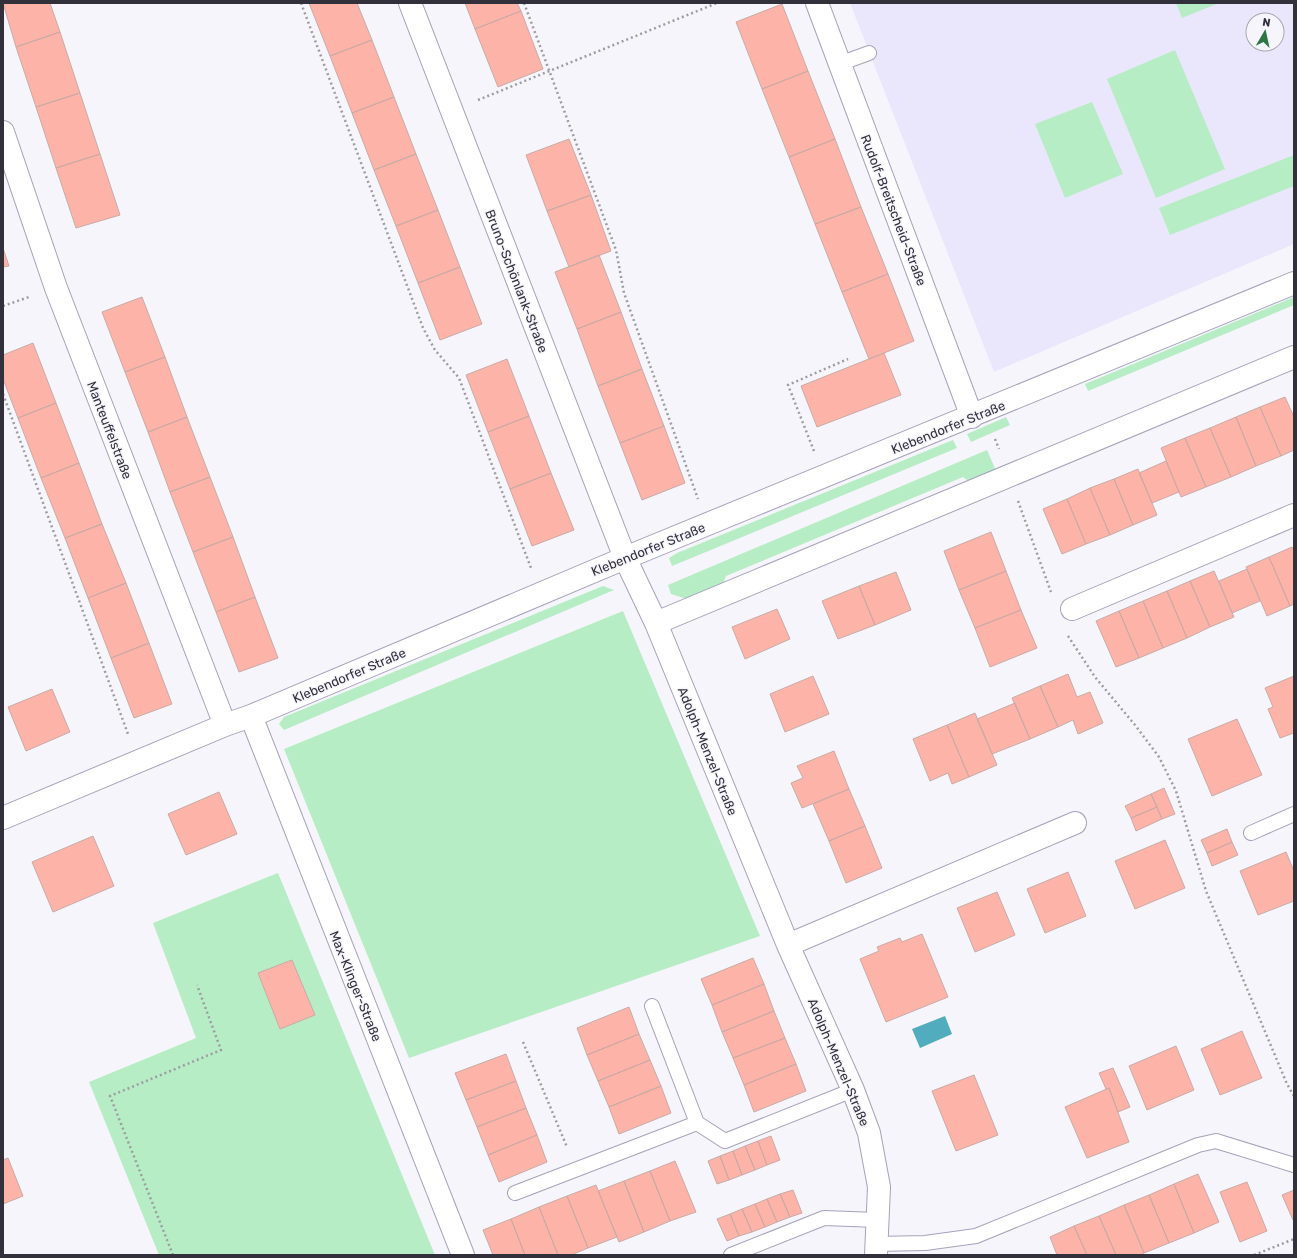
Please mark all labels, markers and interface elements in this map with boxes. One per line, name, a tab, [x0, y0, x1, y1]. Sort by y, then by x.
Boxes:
north arrow	[1245, 12, 1285, 52]
text: N	[1262, 16, 1271, 30]
street label: Rudolf-Breitscheid-Straße	[858, 133, 929, 288]
street label: Bruno-Schönlank-Straße	[482, 208, 551, 355]
street label: Manteuffelstraße	[84, 379, 135, 481]
street label: Klebendorfer Straße	[889, 398, 1007, 457]
street label: Klebendorfer Straße	[589, 520, 707, 579]
street label: Klebendorfer Straße	[290, 645, 408, 706]
street label: Adolph-Menzel-Straße	[675, 685, 740, 818]
street label: Max-Klinger-Straße	[326, 929, 385, 1044]
street label: Adolph-Menzel-Straße	[805, 996, 872, 1128]

